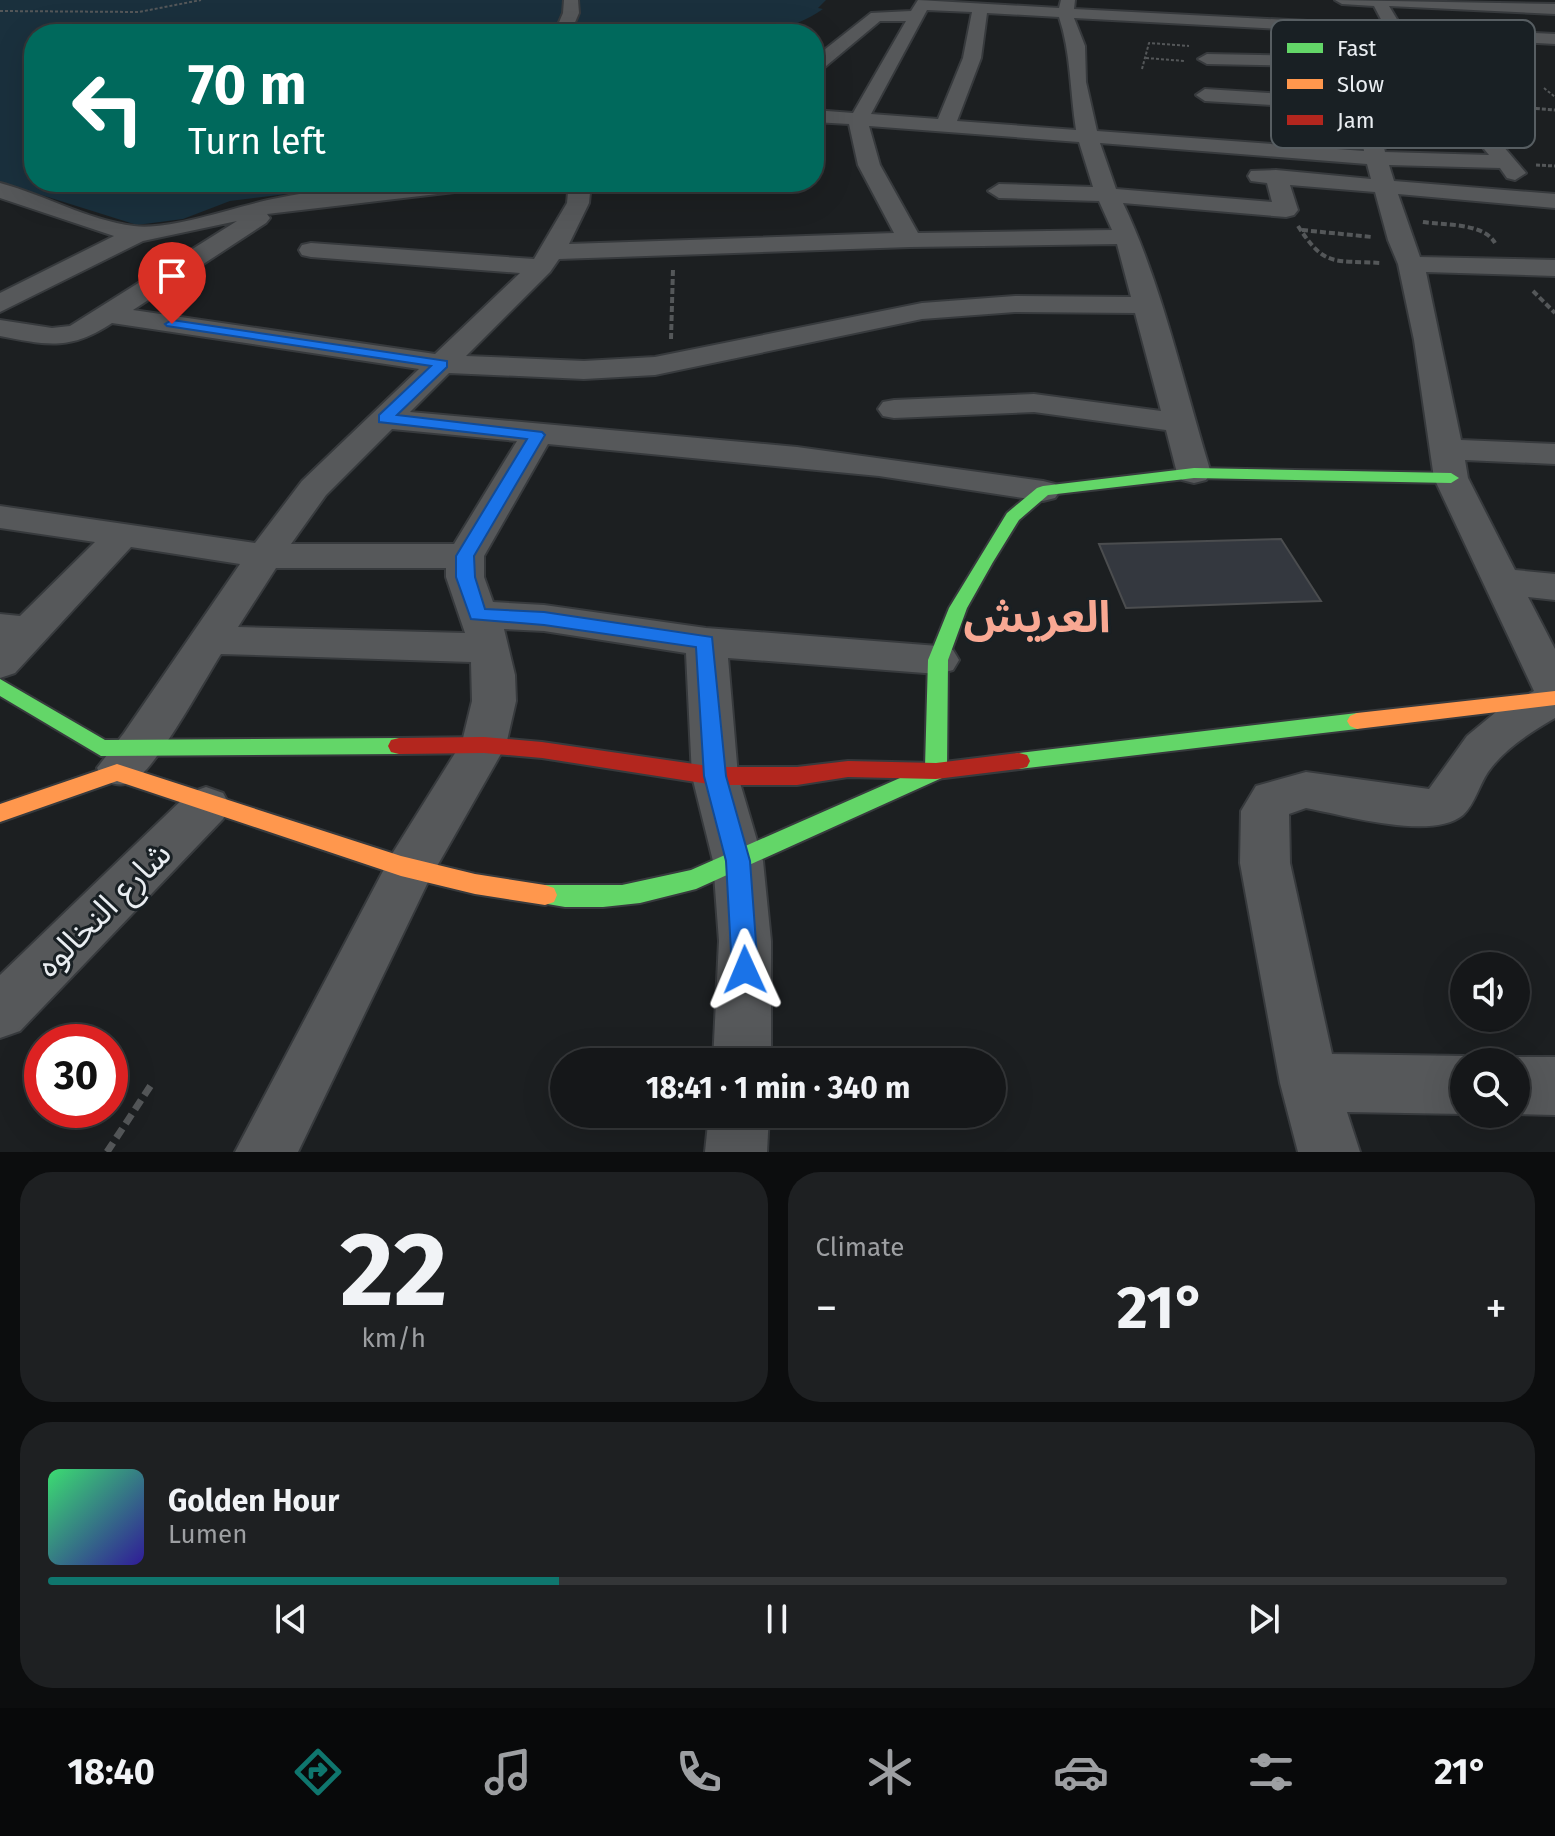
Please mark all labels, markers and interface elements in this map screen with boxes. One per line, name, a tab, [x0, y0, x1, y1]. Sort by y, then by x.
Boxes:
legend	[1271, 20, 1535, 148]
text: Fast	[1337, 35, 1377, 62]
text: 70 m	[188, 52, 307, 119]
icon: left	[56, 56, 160, 160]
text: Slow	[1337, 71, 1384, 98]
text: Jam	[1337, 107, 1375, 134]
text: Turn left	[188, 120, 326, 164]
pin	[138, 242, 206, 324]
icon: arrive	[150, 254, 194, 298]
district label: العريش	[964, 591, 1110, 644]
street label: شارع النخالوه	[27, 833, 182, 988]
position arrow	[703, 928, 787, 1012]
map controls	[1450, 952, 1530, 1128]
button: sound	[1450, 952, 1530, 1032]
speed limit sign: 30	[24, 1024, 128, 1128]
button: search	[1450, 1048, 1530, 1128]
text: 18:41 · 1 min · 340 m	[646, 1070, 910, 1106]
text: 22	[340, 1208, 448, 1333]
text: Climate	[816, 1232, 904, 1263]
text: 21°	[1117, 1272, 1206, 1344]
text: −	[816, 1282, 838, 1335]
text: +	[1485, 1282, 1507, 1335]
text: km/h	[362, 1323, 426, 1354]
text: Golden Hour	[168, 1483, 339, 1519]
text: Lumen	[168, 1519, 247, 1550]
icon: previous	[269, 1597, 313, 1641]
icon: pause	[755, 1597, 799, 1641]
icon: next	[1242, 1597, 1286, 1641]
icon: directions	[290, 1744, 346, 1800]
icon: music	[480, 1744, 536, 1800]
icon: phone	[671, 1744, 727, 1800]
icon: climate	[862, 1744, 918, 1800]
icon: car	[1053, 1744, 1109, 1800]
icon: filters	[1243, 1744, 1299, 1800]
text: 18:40	[67, 1750, 155, 1794]
text: 21°	[1434, 1750, 1488, 1794]

